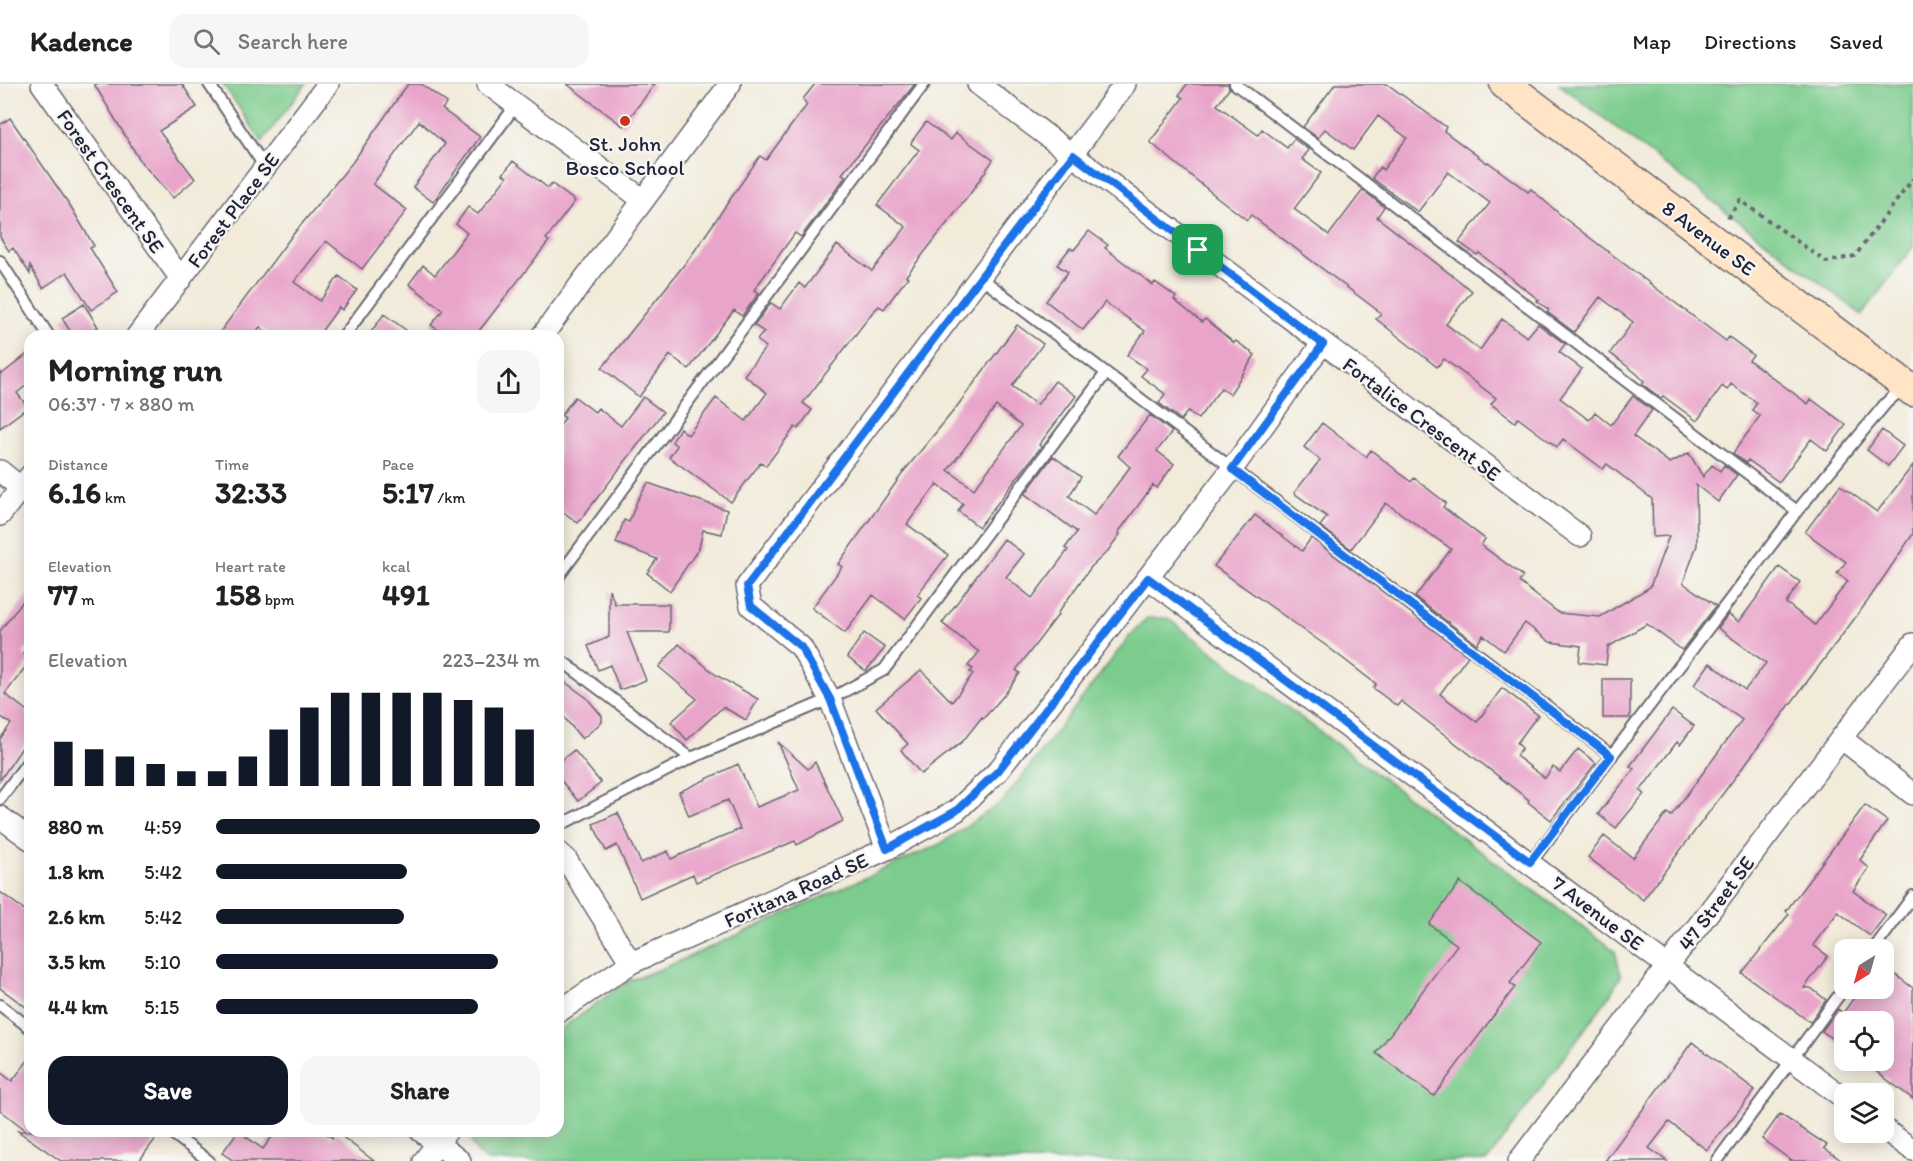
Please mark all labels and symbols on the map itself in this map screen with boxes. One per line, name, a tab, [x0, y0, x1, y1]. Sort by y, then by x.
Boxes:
street label: Forest Crescent SE	[52, 104, 170, 258]
marker: St. John Bosco School	[618, 114, 632, 128]
place label: St. John Bosco School	[566, 131, 685, 180]
street label: Forest Place SE	[182, 148, 284, 272]
street label: 8 Avenue SE	[1658, 195, 1760, 281]
pin	[1172, 224, 1223, 275]
street label: Fortalice Crescent SE	[1338, 351, 1506, 487]
street label: Foritana Road SE	[720, 847, 872, 933]
street label: 47 Street SE	[1672, 851, 1760, 955]
street label: 7 Avenue SE	[1547, 870, 1649, 956]
north arrow	[1834, 939, 1894, 999]

